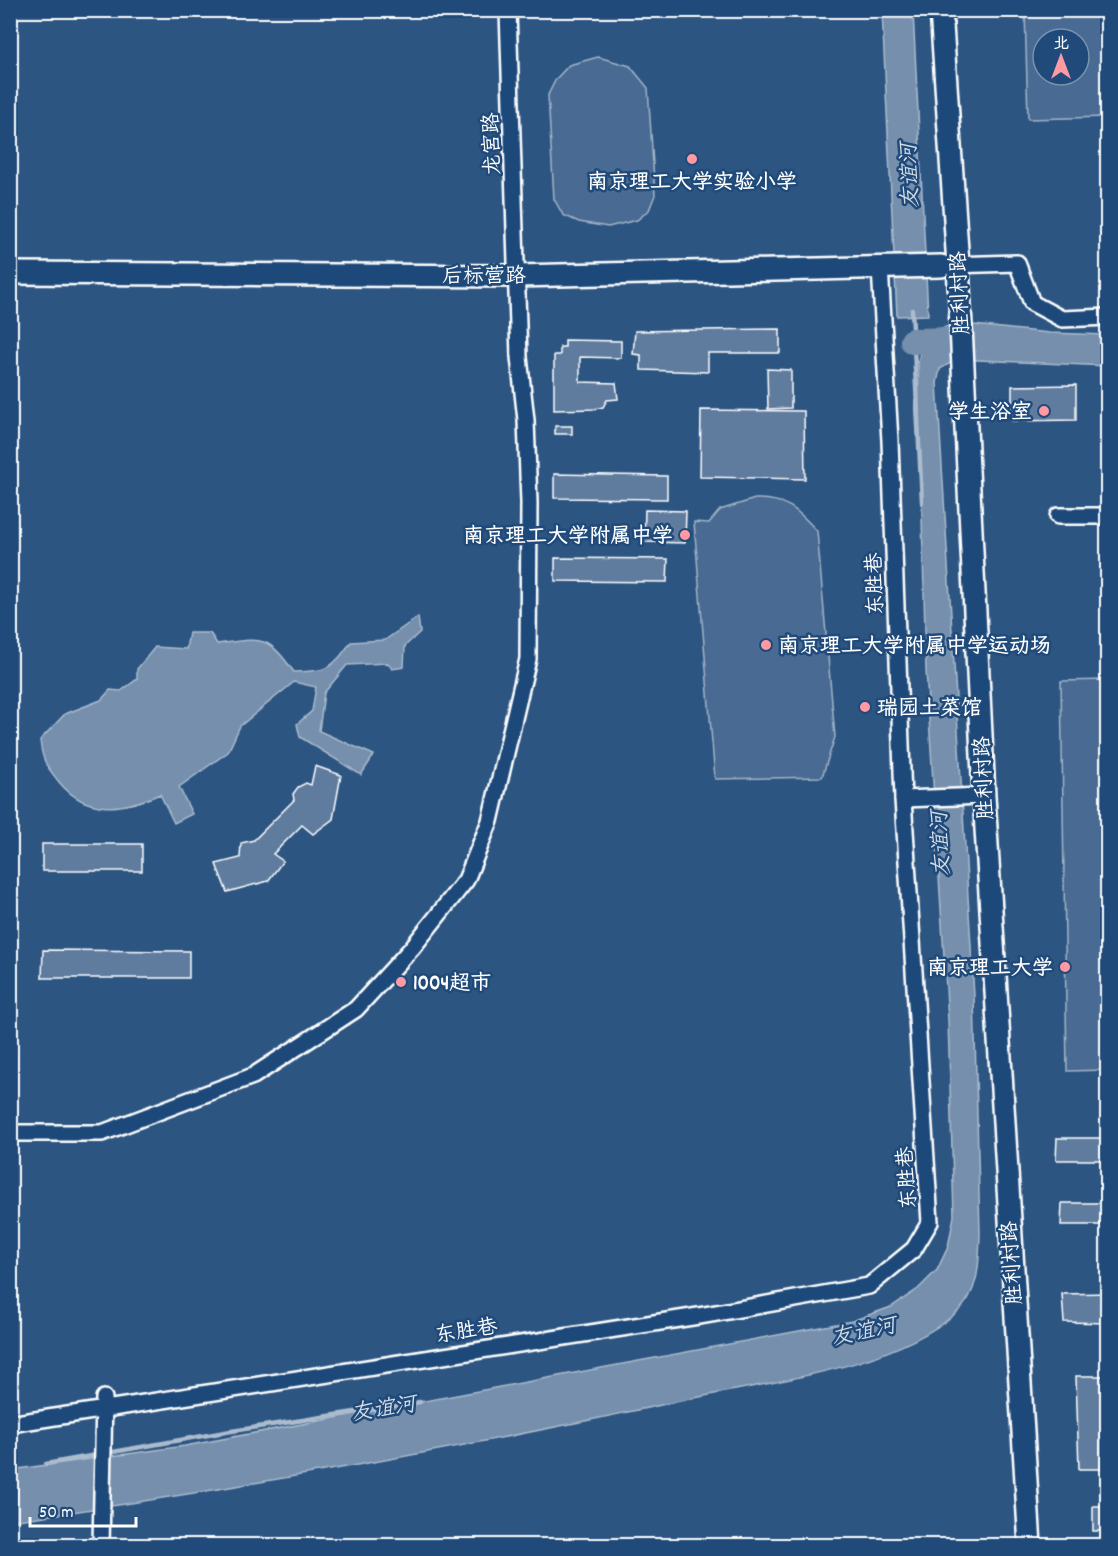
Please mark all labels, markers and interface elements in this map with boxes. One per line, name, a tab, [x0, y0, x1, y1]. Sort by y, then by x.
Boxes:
north arrow	[1031, 27, 1091, 87]
text: 北	[1053, 33, 1069, 56]
street label: 龙宫路	[478, 112, 510, 176]
water label: 友谊河	[895, 139, 928, 209]
marker: 南京理工大学实验小学	[685, 152, 699, 166]
place label: 南京理工大学实验小学	[587, 169, 797, 199]
street label: 胜利村路	[945, 250, 979, 336]
street label: 后标营路	[442, 263, 526, 293]
place label: 学生浴室	[948, 399, 1032, 429]
marker: 学生浴室	[1037, 404, 1051, 418]
place label: 南京理工大学附属中学	[463, 523, 673, 553]
marker: 南京理工大学附属中学	[678, 528, 692, 542]
street label: 东胜巷	[861, 552, 893, 616]
place label: 南京理工大学附属中学运动场	[778, 633, 1051, 663]
marker: 南京理工大学附属中学运动场	[759, 638, 773, 652]
place label: 瑞园土菜馆	[877, 695, 982, 725]
marker: 瑞园土菜馆	[858, 700, 872, 714]
street label: 胜利村路	[969, 735, 1003, 821]
water label: 友谊河	[925, 807, 960, 878]
place label: 南京理工大学	[927, 955, 1053, 985]
marker: 南京理工大学	[1058, 960, 1072, 974]
place label: 1004超市	[413, 970, 491, 1000]
marker: 1004超市	[394, 975, 408, 989]
street label: 东胜巷	[892, 1145, 926, 1210]
street label: 胜利村路	[996, 1220, 1032, 1306]
water label: 友谊河	[828, 1311, 902, 1355]
street label: 东胜巷	[433, 1313, 500, 1353]
water label: 友谊河	[349, 1390, 422, 1431]
scale bar	[30, 1490, 136, 1528]
text: 50 m	[39, 1501, 74, 1526]

